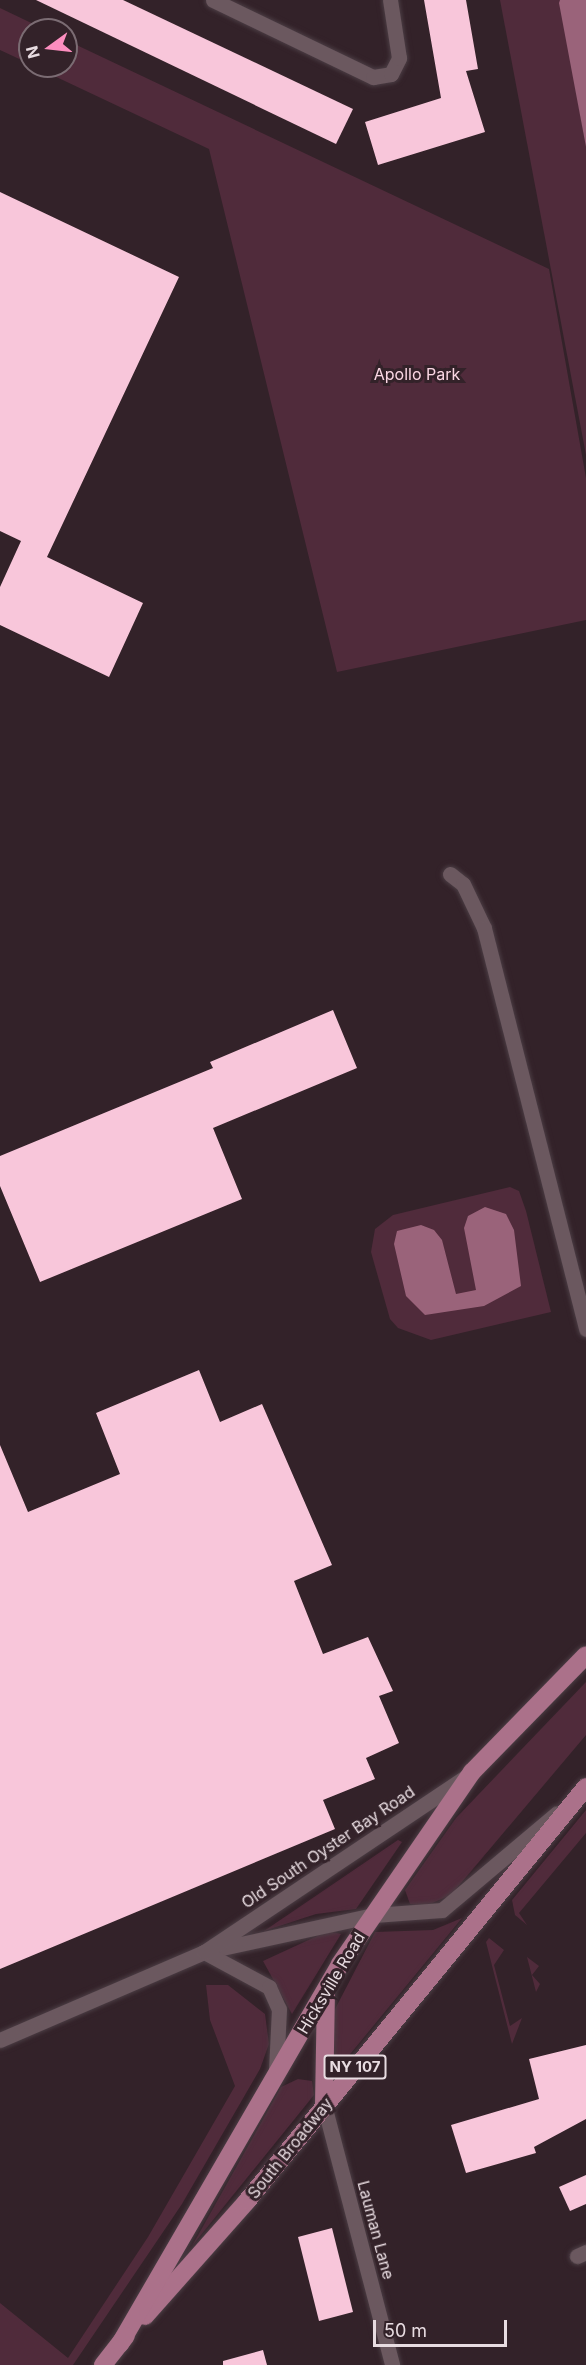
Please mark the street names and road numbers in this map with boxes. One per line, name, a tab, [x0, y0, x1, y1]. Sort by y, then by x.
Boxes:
street label: Old South Oyster Bay Road	[238, 1782, 418, 1912]
street label: Hicksville Road	[293, 1929, 369, 2037]
road number: NY 107	[324, 2055, 386, 2079]
street label: South Broadway	[243, 2094, 337, 2202]
street label: Lauman Lane	[354, 2179, 398, 2281]

